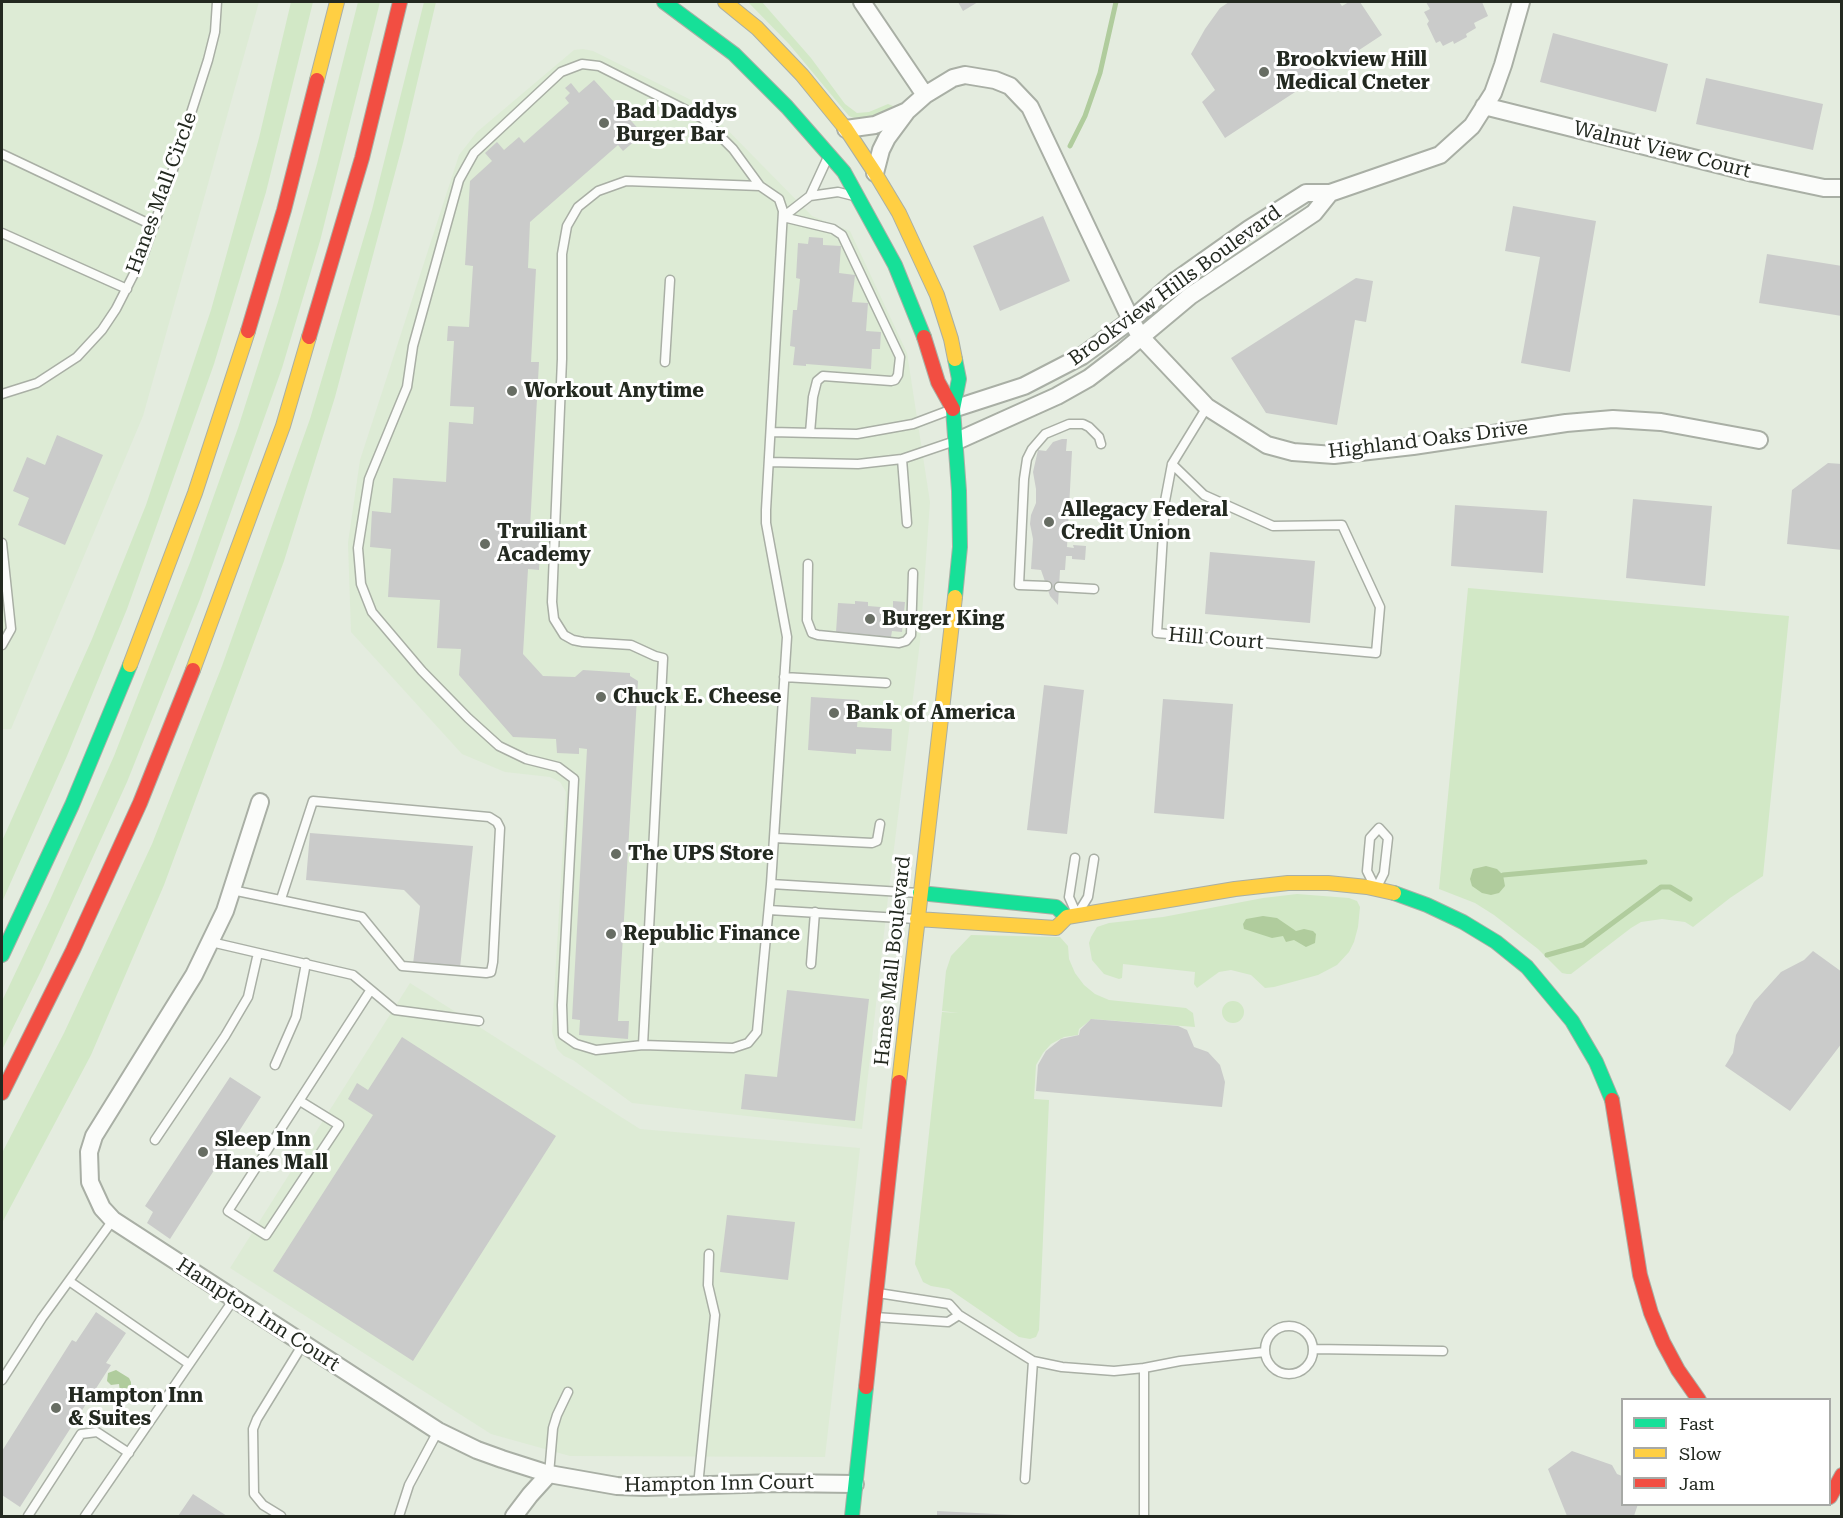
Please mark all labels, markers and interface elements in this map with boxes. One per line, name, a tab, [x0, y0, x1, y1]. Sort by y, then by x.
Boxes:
place label: Brookview Hill Medical Cneter	[1276, 48, 1430, 95]
marker: Brookview Hill Medical Cneter	[1257, 65, 1271, 79]
place label: Bad Daddys Burger Bar	[616, 100, 737, 147]
street label: Hanes Mall Circle	[122, 109, 202, 277]
marker: Bad Daddys Burger Bar	[597, 116, 611, 130]
street label: Walnut View Court	[1571, 116, 1753, 184]
street label: Brookview Hills Boulevard	[1064, 201, 1286, 371]
place label: Workout Anytime	[524, 379, 704, 403]
marker: Workout Anytime	[505, 384, 519, 398]
street label: Highland Oaks Drive	[1327, 416, 1529, 464]
place label: Allegacy Federal Credit Union	[1061, 498, 1228, 545]
marker: Allegacy Federal Credit Union	[1042, 515, 1056, 529]
place label: Truiliant Academy	[497, 520, 591, 567]
marker: Truiliant Academy	[478, 537, 492, 551]
place label: Burger King	[882, 607, 1004, 631]
marker: Burger King	[863, 612, 877, 626]
street label: Hill Court	[1167, 623, 1265, 655]
place label: Chuck E. Cheese	[613, 685, 781, 709]
marker: Chuck E. Cheese	[594, 690, 608, 704]
place label: Bank of America	[846, 701, 1015, 725]
marker: Bank of America	[827, 706, 841, 720]
place label: The UPS Store	[628, 842, 774, 866]
marker: The UPS Store	[609, 847, 623, 861]
street label: Hanes Mall Boulevard	[870, 855, 916, 1067]
place label: Republic Finance	[623, 922, 800, 946]
marker: Republic Finance	[604, 927, 618, 941]
place label: Sleep Inn Hanes Mall	[215, 1128, 328, 1175]
marker: Sleep Inn Hanes Mall	[196, 1145, 210, 1159]
street label: Hampton Inn Court	[172, 1253, 344, 1377]
place label: Hampton Inn & Suites	[68, 1384, 203, 1431]
legend	[1621, 1398, 1831, 1506]
marker: Hampton Inn & Suites	[49, 1401, 63, 1415]
text: Fast	[1679, 1413, 1714, 1434]
text: Slow	[1679, 1443, 1721, 1464]
street label: Hampton Inn Court	[624, 1470, 814, 1498]
text: Jam	[1679, 1473, 1715, 1494]

